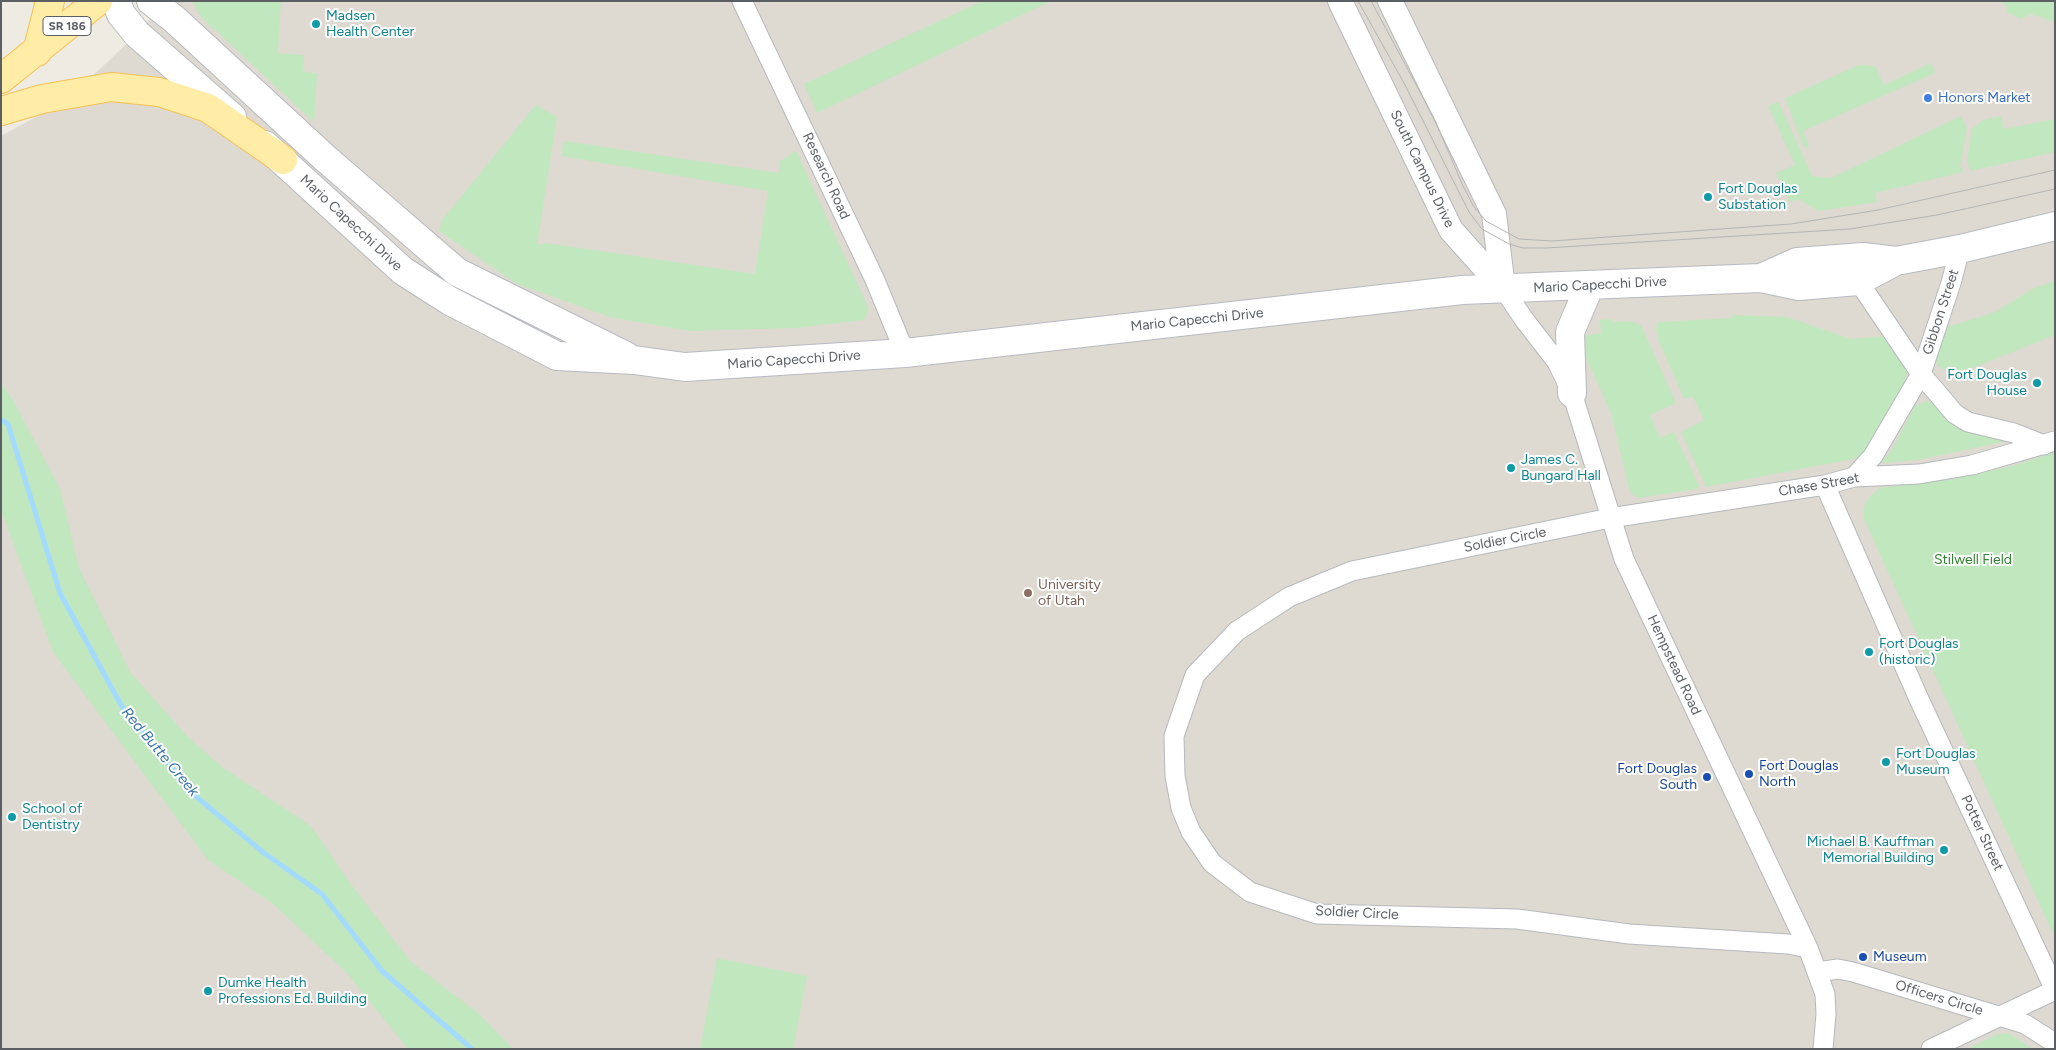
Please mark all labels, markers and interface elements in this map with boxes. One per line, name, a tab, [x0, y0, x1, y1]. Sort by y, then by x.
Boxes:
place label: Madsen Health Center	[326, 8, 414, 40]
road number: SR 186	[43, 16, 91, 36]
marker: Madsen Health Center	[310, 18, 322, 30]
place label: Honors Market	[1938, 90, 2031, 106]
marker: Honors Market	[1922, 92, 1934, 104]
street label: South Campus Drive	[1386, 107, 1458, 231]
street label: Research Road	[799, 130, 853, 222]
street label: Mario Capecchi Drive	[296, 171, 406, 275]
place label: Fort Douglas Substation	[1718, 181, 1798, 213]
marker: Fort Douglas Substation	[1702, 191, 1714, 203]
street label: Gibbon Street	[1919, 267, 1963, 357]
street label: Mario Capecchi Drive	[1533, 273, 1667, 297]
street label: Mario Capecchi Drive	[1130, 305, 1264, 335]
street label: Mario Capecchi Drive	[727, 347, 861, 373]
place label: Fort Douglas House	[1947, 367, 2027, 400]
marker: Fort Douglas House	[2031, 377, 2043, 389]
place label: James C. Bungard Hall	[1521, 452, 1601, 484]
marker: James C. Bungard Hall	[1505, 462, 1517, 474]
street label: Chase Street	[1777, 470, 1861, 500]
street label: Soldier Circle	[1462, 524, 1548, 556]
park label: Stilwell Field	[1934, 552, 2012, 568]
place label: University of Utah	[1038, 577, 1101, 610]
marker: University of Utah	[1022, 587, 1034, 599]
street label: Hempstead Road	[1643, 612, 1705, 718]
place label: Fort Douglas (historic)	[1879, 636, 1959, 669]
marker: Fort Douglas (historic)	[1863, 646, 1875, 658]
water label: Red Butte Creek	[118, 704, 202, 800]
place label: Fort Douglas Museum	[1896, 746, 1976, 779]
marker: Fort Douglas Museum	[1880, 756, 1892, 768]
place label: Fort Douglas North	[1759, 758, 1839, 790]
place label: Fort Douglas South	[1617, 761, 1697, 794]
marker: Fort Douglas North	[1743, 768, 1755, 780]
marker: Fort Douglas South	[1701, 771, 1713, 783]
street label: Potter Street	[1957, 792, 2007, 874]
place label: School of Dentistry	[22, 801, 82, 834]
marker: School of Dentistry	[6, 811, 18, 823]
place label: Michael B. Kauffman Memorial Building	[1807, 834, 1934, 866]
marker: Michael B. Kauffman Memorial Building	[1938, 844, 1950, 856]
street label: Soldier Circle	[1315, 902, 1399, 924]
place label: Museum	[1873, 949, 1927, 965]
marker: Museum	[1857, 951, 1869, 963]
place label: Dumke Health Professions Ed. Building	[218, 975, 367, 1008]
street label: Officers Circle	[1893, 977, 1985, 1019]
marker: Dumke Health Professions Ed. Building	[202, 985, 214, 997]

